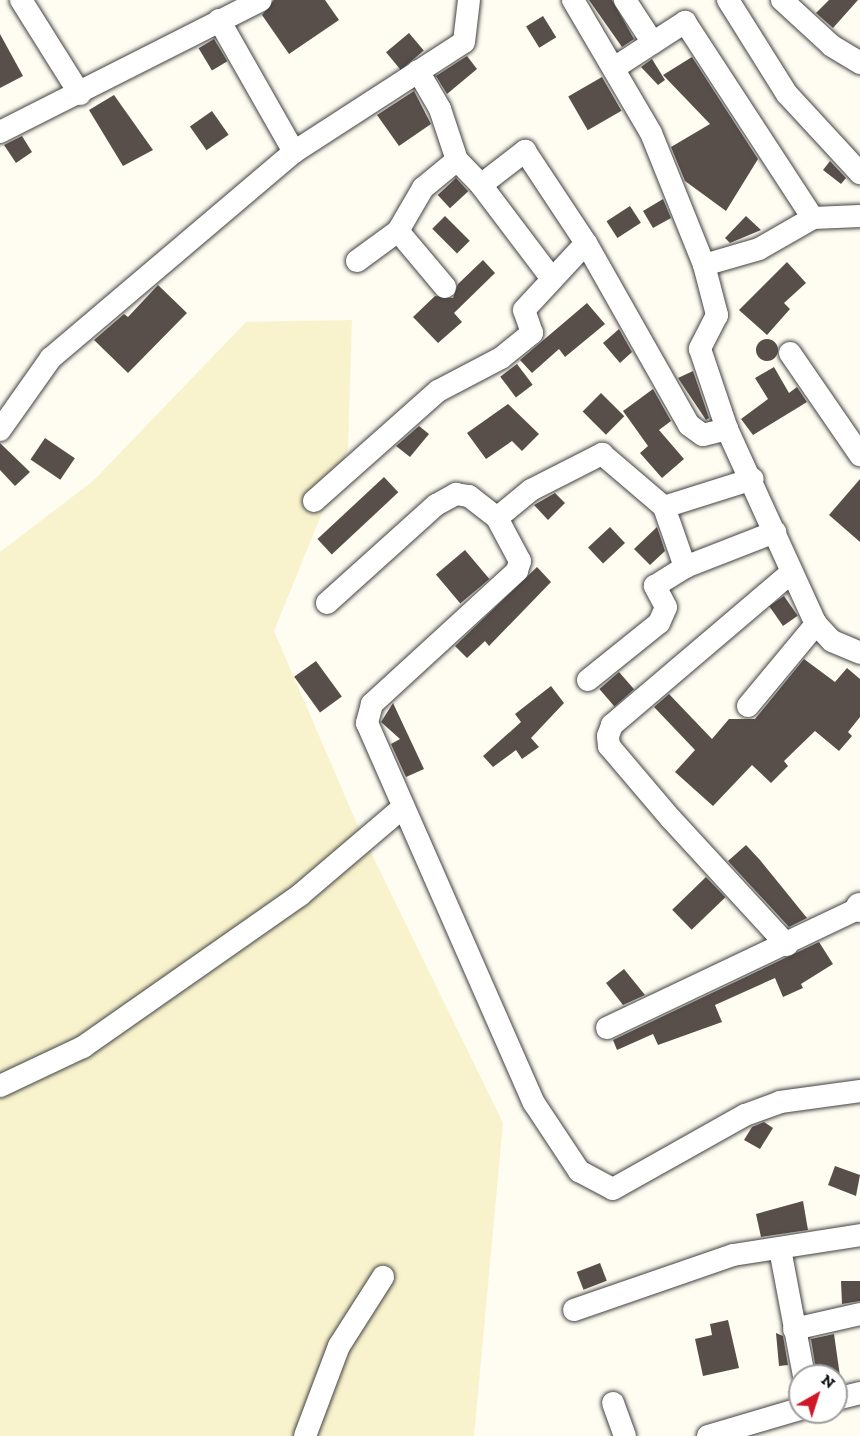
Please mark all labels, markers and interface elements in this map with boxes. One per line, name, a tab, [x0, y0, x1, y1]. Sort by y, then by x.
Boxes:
north arrow	[788, 1364, 848, 1424]
text: N	[818, 1370, 839, 1392]

